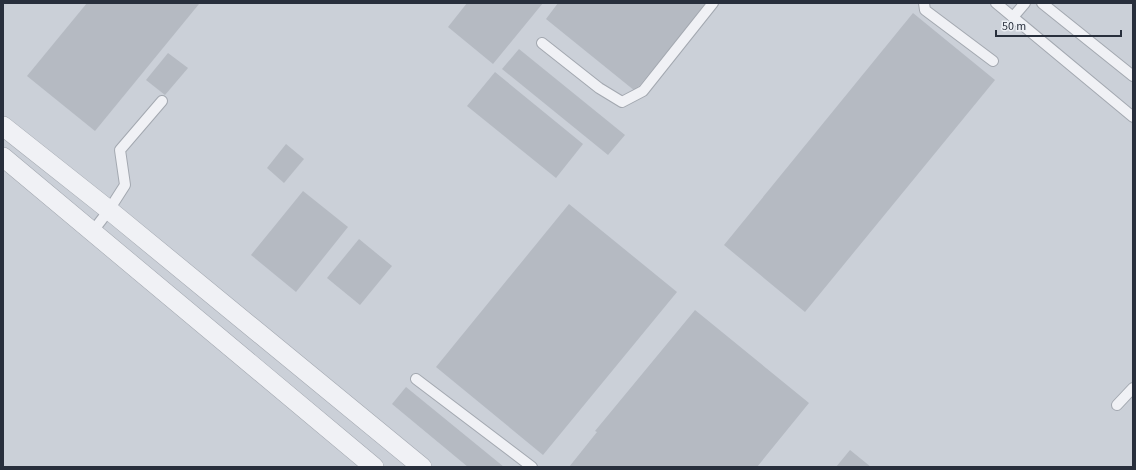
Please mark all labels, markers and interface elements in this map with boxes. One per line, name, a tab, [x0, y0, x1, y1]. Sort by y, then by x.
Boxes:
scale bar	[996, 12, 1121, 38]
text: 50 m	[1002, 18, 1026, 35]

